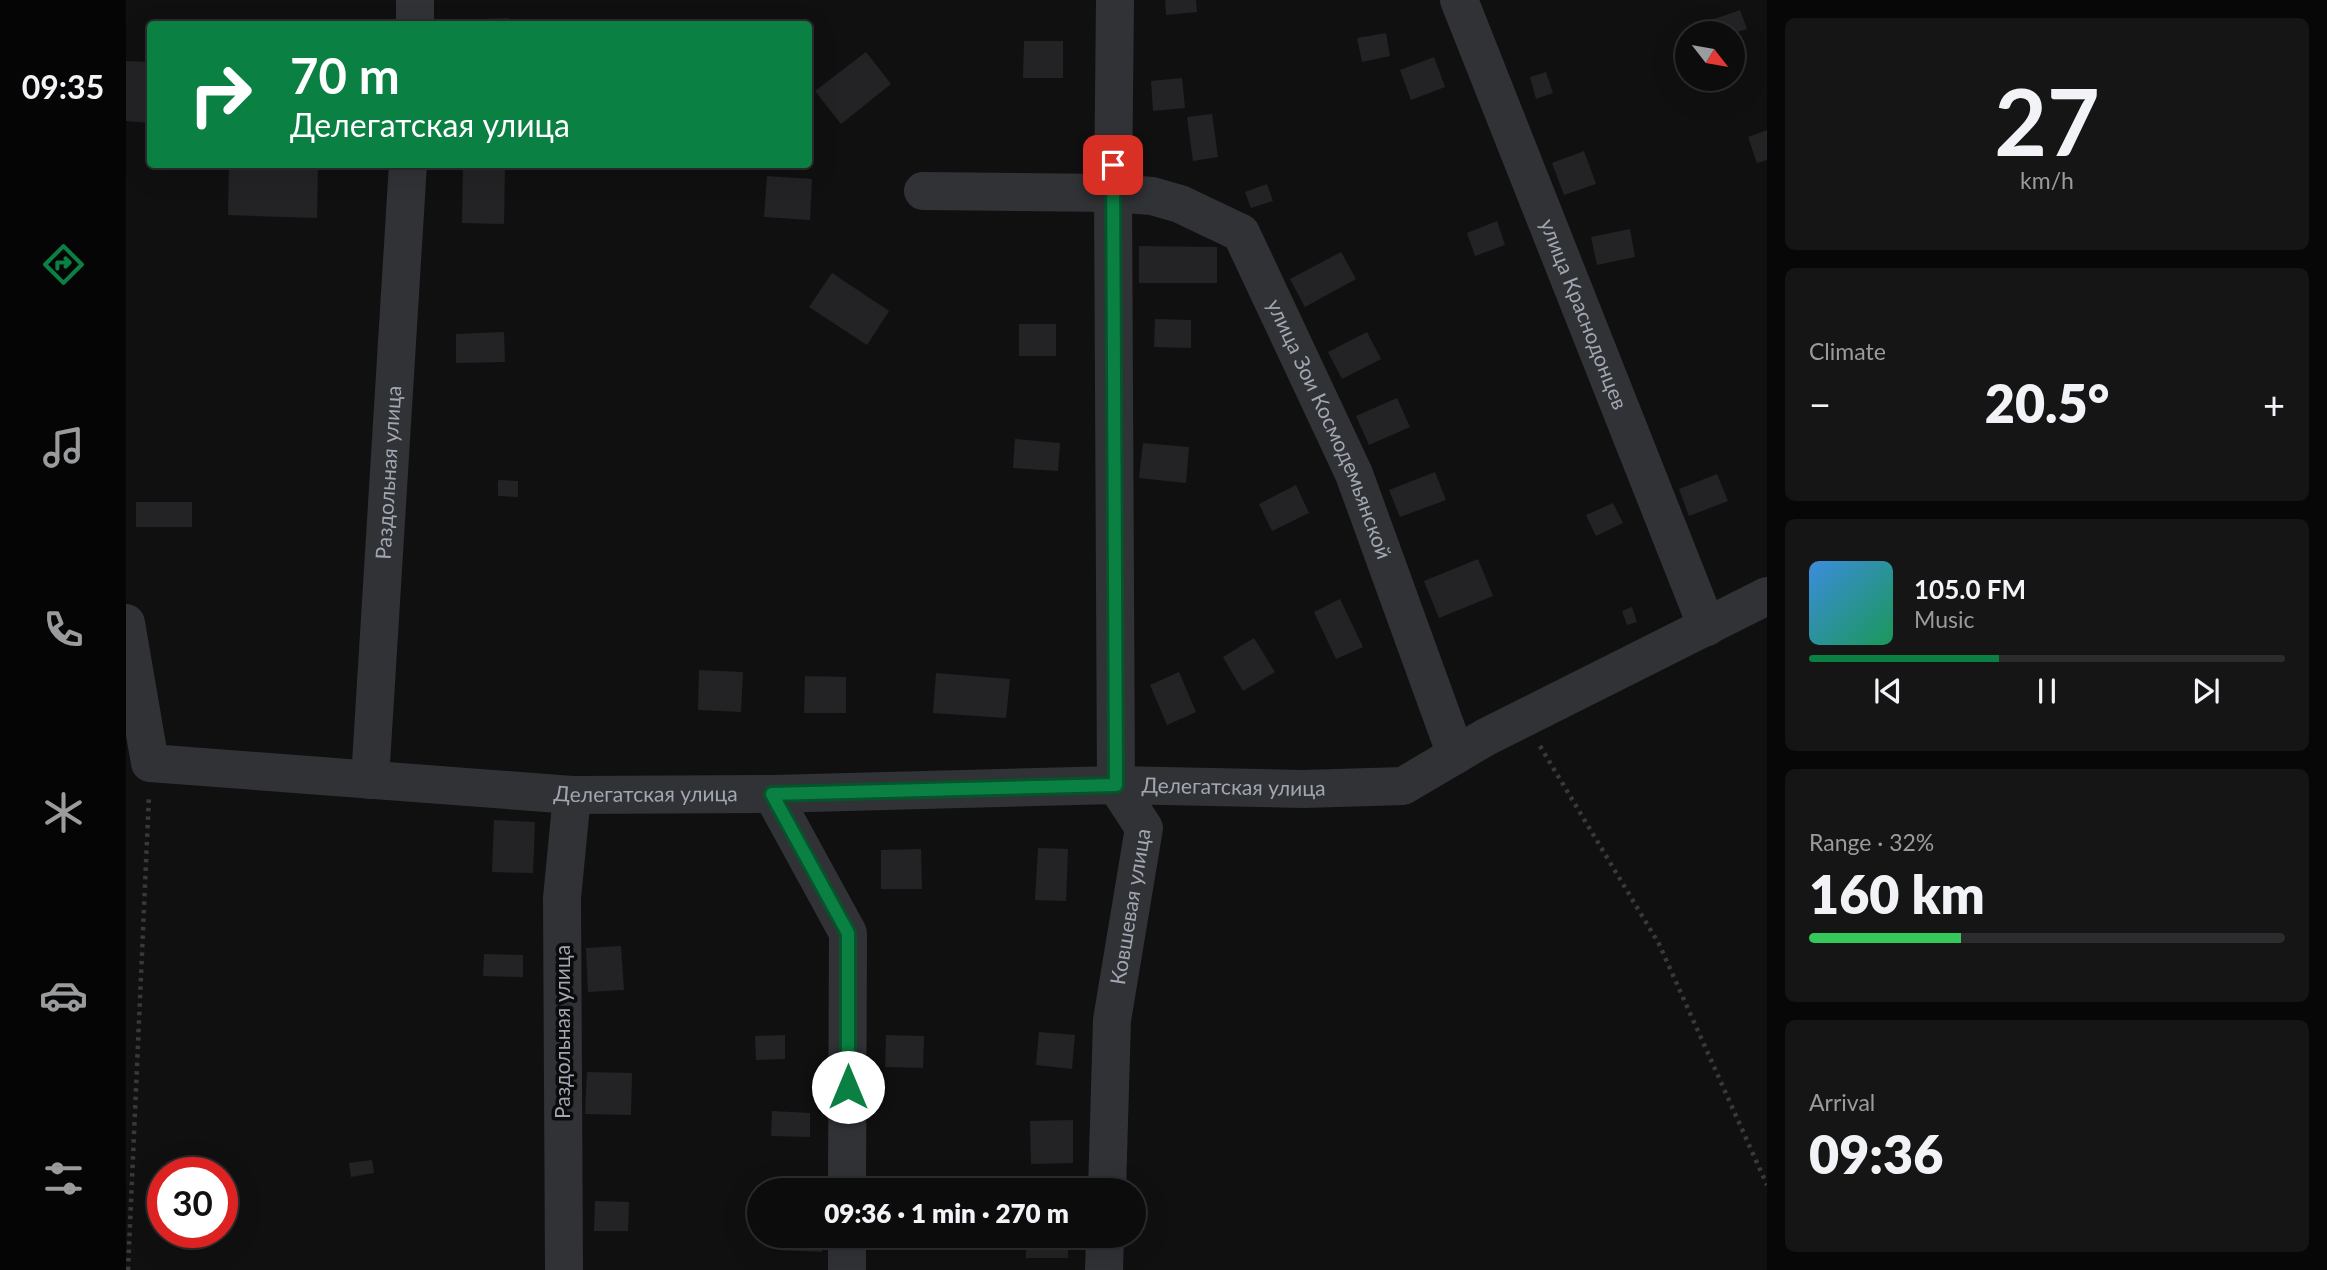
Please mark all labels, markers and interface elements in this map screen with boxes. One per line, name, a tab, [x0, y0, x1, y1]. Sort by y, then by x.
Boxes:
north arrow	[1675, 21, 1745, 91]
map controls	[1675, 21, 1745, 91]
text: 70 m	[290, 46, 400, 104]
icon: right	[175, 49, 266, 140]
text: 27	[1994, 66, 2100, 175]
text: 09:35	[22, 67, 104, 106]
text: Делегатская улица	[290, 105, 570, 144]
pin	[1083, 135, 1143, 195]
icon: arrive	[1094, 146, 1132, 184]
text: km/h	[2020, 166, 2074, 194]
street label: улица Краснодонцев	[1536, 215, 1634, 413]
icon: directions	[39, 240, 88, 289]
street label: улица Зои Космодемьянской	[1263, 295, 1398, 562]
text: Climate	[1809, 337, 1886, 365]
text: 20.5°	[1985, 372, 2109, 434]
text: −	[1809, 381, 1831, 427]
text: +	[2263, 381, 2285, 427]
street label: Раздольная улица	[370, 385, 405, 560]
icon: music	[39, 423, 88, 472]
text: 105.0 FM	[1914, 573, 2026, 605]
icon: phone	[39, 605, 88, 654]
text: Music	[1914, 605, 1974, 633]
icon: previous	[1869, 672, 1907, 710]
icon: pause	[2028, 672, 2066, 710]
icon: next	[2187, 672, 2225, 710]
street label: Делегатская улица	[1141, 772, 1326, 800]
street label: Делегатская улица	[553, 780, 738, 806]
icon: climate	[39, 788, 88, 837]
street label: Ковшевая улица	[1104, 826, 1155, 986]
text: Range · 32%	[1809, 828, 1934, 856]
text: 160 km	[1809, 863, 1985, 925]
street label: Раздольная улица	[549, 945, 574, 1119]
icon: car	[39, 971, 88, 1020]
position arrow	[811, 1050, 885, 1124]
text: Arrival	[1809, 1088, 1875, 1116]
text: 09:36	[1809, 1123, 1943, 1185]
icon: filters	[39, 1154, 88, 1203]
speed limit sign: 30	[147, 1157, 238, 1248]
text: 09:36 · 1 min · 270 m	[824, 1197, 1069, 1229]

